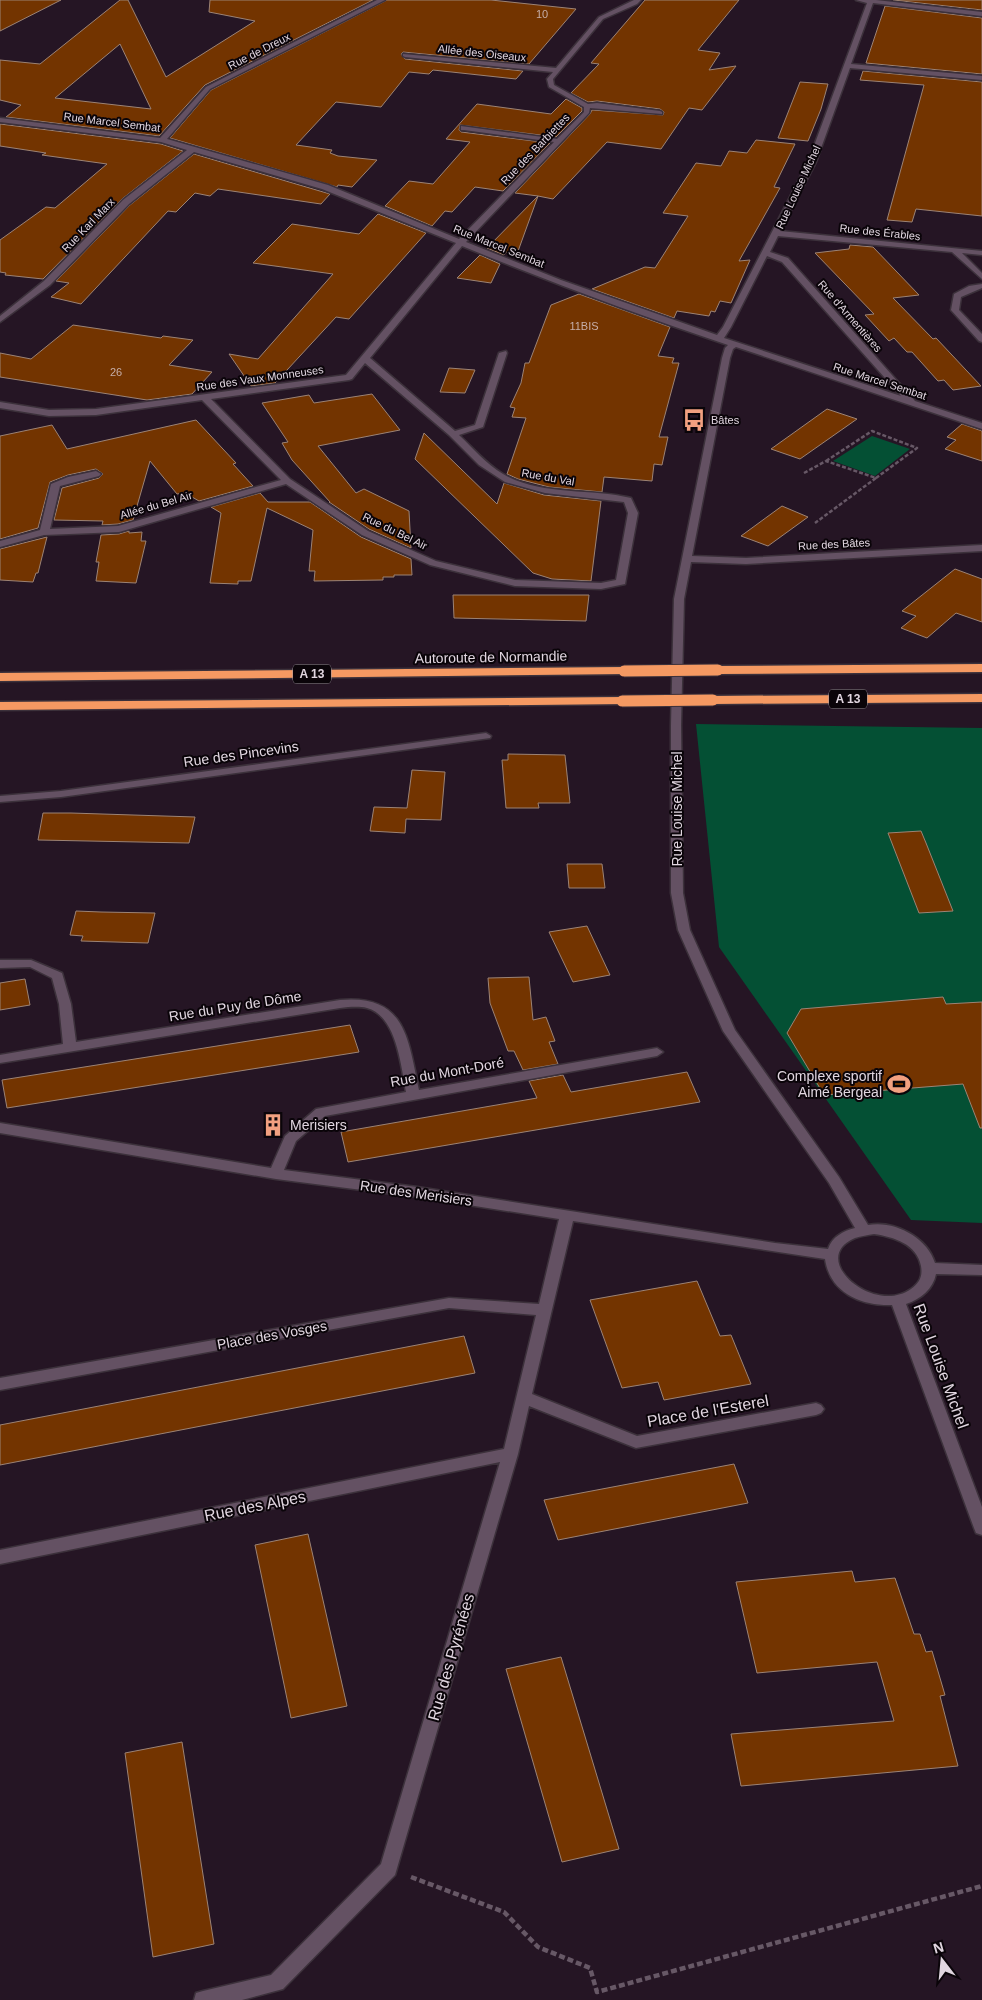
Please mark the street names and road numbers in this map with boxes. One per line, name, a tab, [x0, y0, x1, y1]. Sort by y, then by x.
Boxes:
street label: Rue de Dreux	[226, 30, 292, 72]
street label: Allée des Oiseaux	[437, 42, 527, 64]
street label: Rue Marcel Sembat	[63, 110, 161, 134]
street label: Rue des Barbiettes	[498, 111, 572, 187]
street label: Rue Louise Michel	[773, 143, 823, 231]
street label: Rue Karl Marx	[59, 195, 117, 254]
street label: Rue Marcel Sembat	[452, 222, 546, 270]
street label: Rue des Érables	[839, 222, 922, 242]
street label: Rue d'Armentières	[816, 278, 885, 355]
street label: Rue Marcel Sembat	[832, 360, 928, 402]
street label: Rue des Vaux Monneuses	[196, 363, 325, 393]
street label: Rue du Val	[521, 466, 575, 488]
street label: Allée du Bel Air	[118, 489, 194, 521]
street label: Rue du Bel Air	[361, 510, 430, 552]
street label: Rue des Bâtes	[798, 536, 871, 552]
street label: Autoroute de Normandie	[415, 648, 568, 666]
road number: A 13	[293, 664, 331, 684]
road number: A 13	[829, 690, 867, 709]
street label: Rue des Pincevins	[182, 738, 300, 770]
street label: Rue Louise Michel	[669, 751, 685, 867]
street label: Rue du Puy de Dôme	[168, 988, 303, 1024]
street label: Rue du Mont-Doré	[389, 1054, 505, 1090]
street label: Rue des Merisiers	[359, 1177, 473, 1209]
street label: Rue Louise Michel	[911, 1301, 971, 1431]
street label: Place des Vosges	[216, 1317, 328, 1353]
street label: Place de l'Esterel	[646, 1392, 770, 1430]
street label: Rue des Alpes	[203, 1488, 307, 1524]
street label: Rue des Pyrénées	[425, 1591, 477, 1723]

